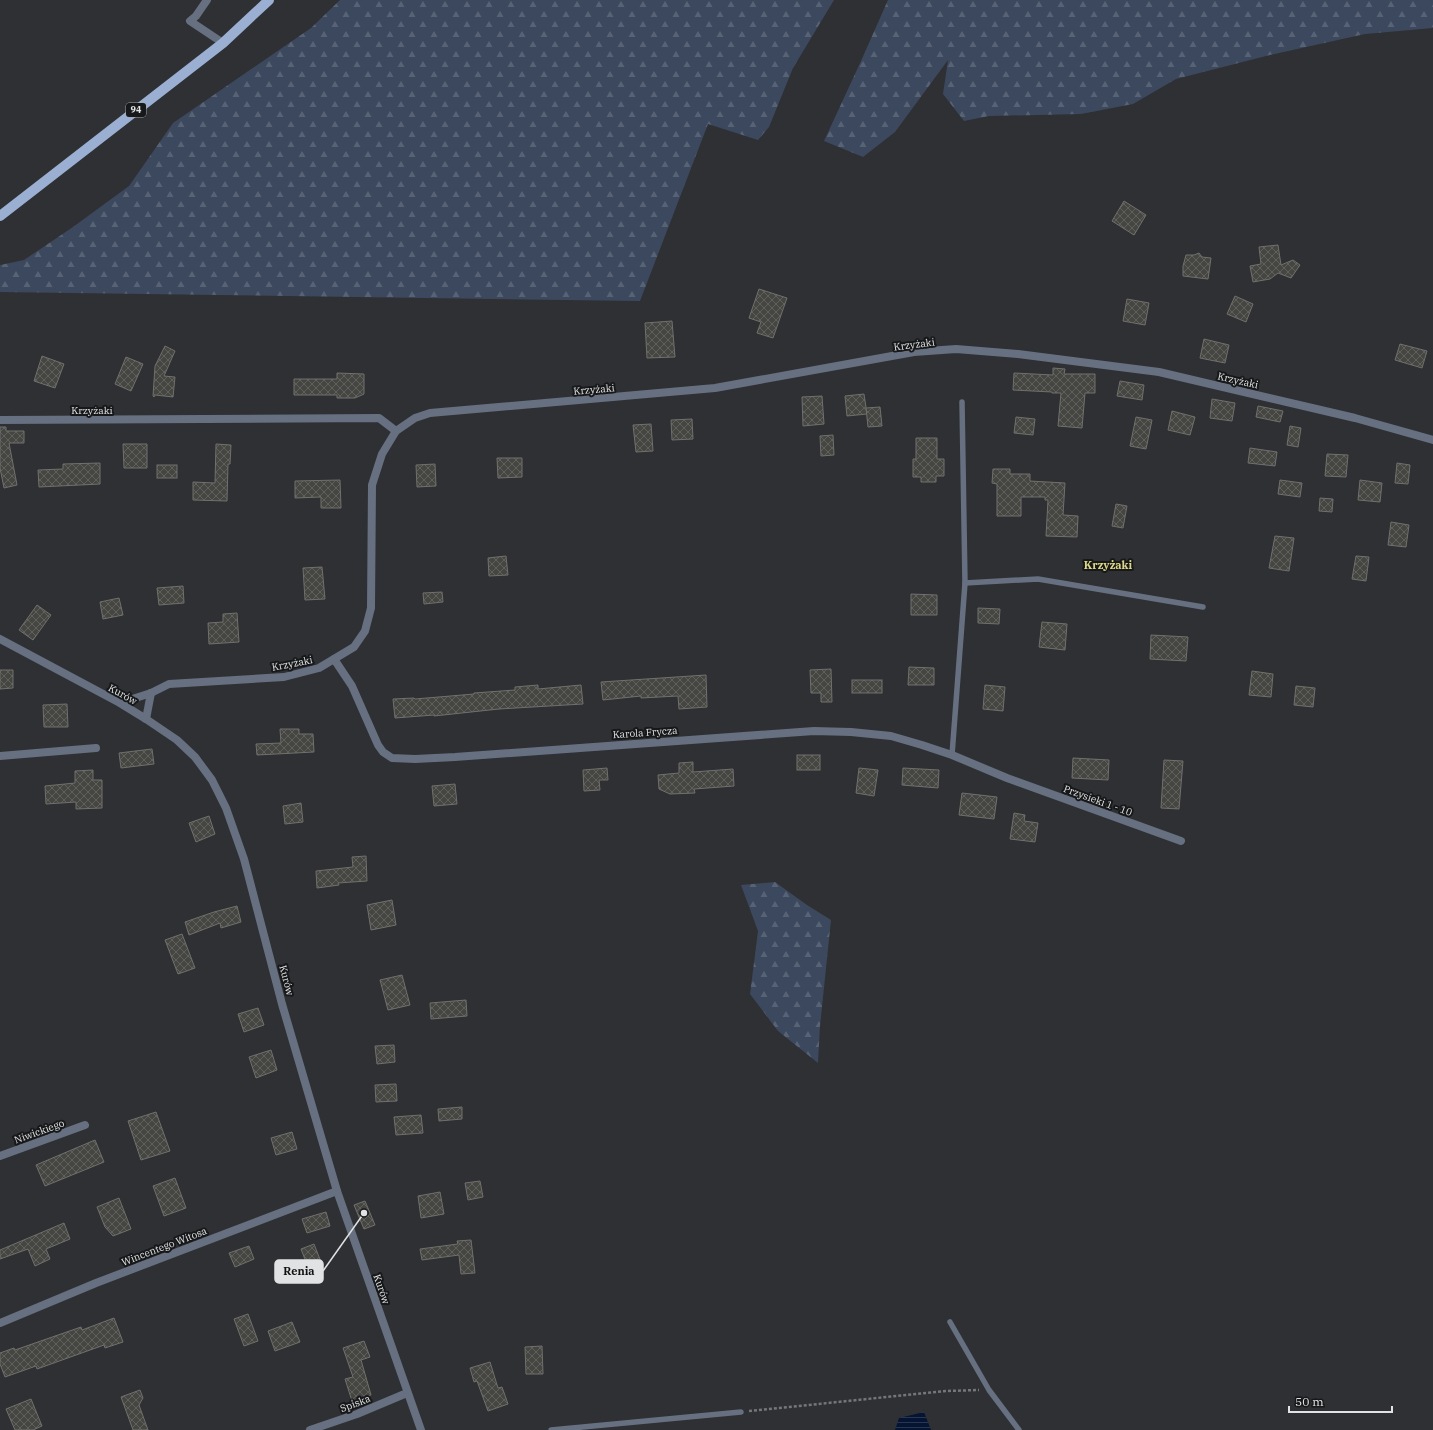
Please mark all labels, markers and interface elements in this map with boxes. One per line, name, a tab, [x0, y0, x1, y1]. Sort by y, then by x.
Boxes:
road number: 94	[126, 103, 146, 117]
street label: Krzyżaki	[893, 336, 935, 353]
street label: Krzyżaki	[1216, 370, 1259, 391]
street label: Krzyżaki	[573, 381, 615, 398]
street label: Krzyżaki	[71, 404, 113, 417]
district label: Krzyżaki	[1084, 558, 1132, 572]
street label: Krzyżaki	[271, 653, 314, 674]
street label: Kurów	[106, 681, 140, 708]
street label: Karola Frycza	[612, 724, 678, 741]
street label: Przysieki 1 - 10	[1062, 782, 1134, 819]
street label: Kurów	[276, 964, 297, 997]
street label: Niwickiego	[12, 1116, 66, 1147]
street label: Wincentego Witosa	[120, 1224, 209, 1269]
callout: Renia	[275, 1260, 323, 1283]
text: Renia	[283, 1264, 315, 1278]
street label: Kurów	[370, 1272, 393, 1306]
scale bar	[1289, 1388, 1392, 1414]
street label: Spiska	[338, 1392, 373, 1415]
text: 50 m	[1295, 1394, 1324, 1409]

